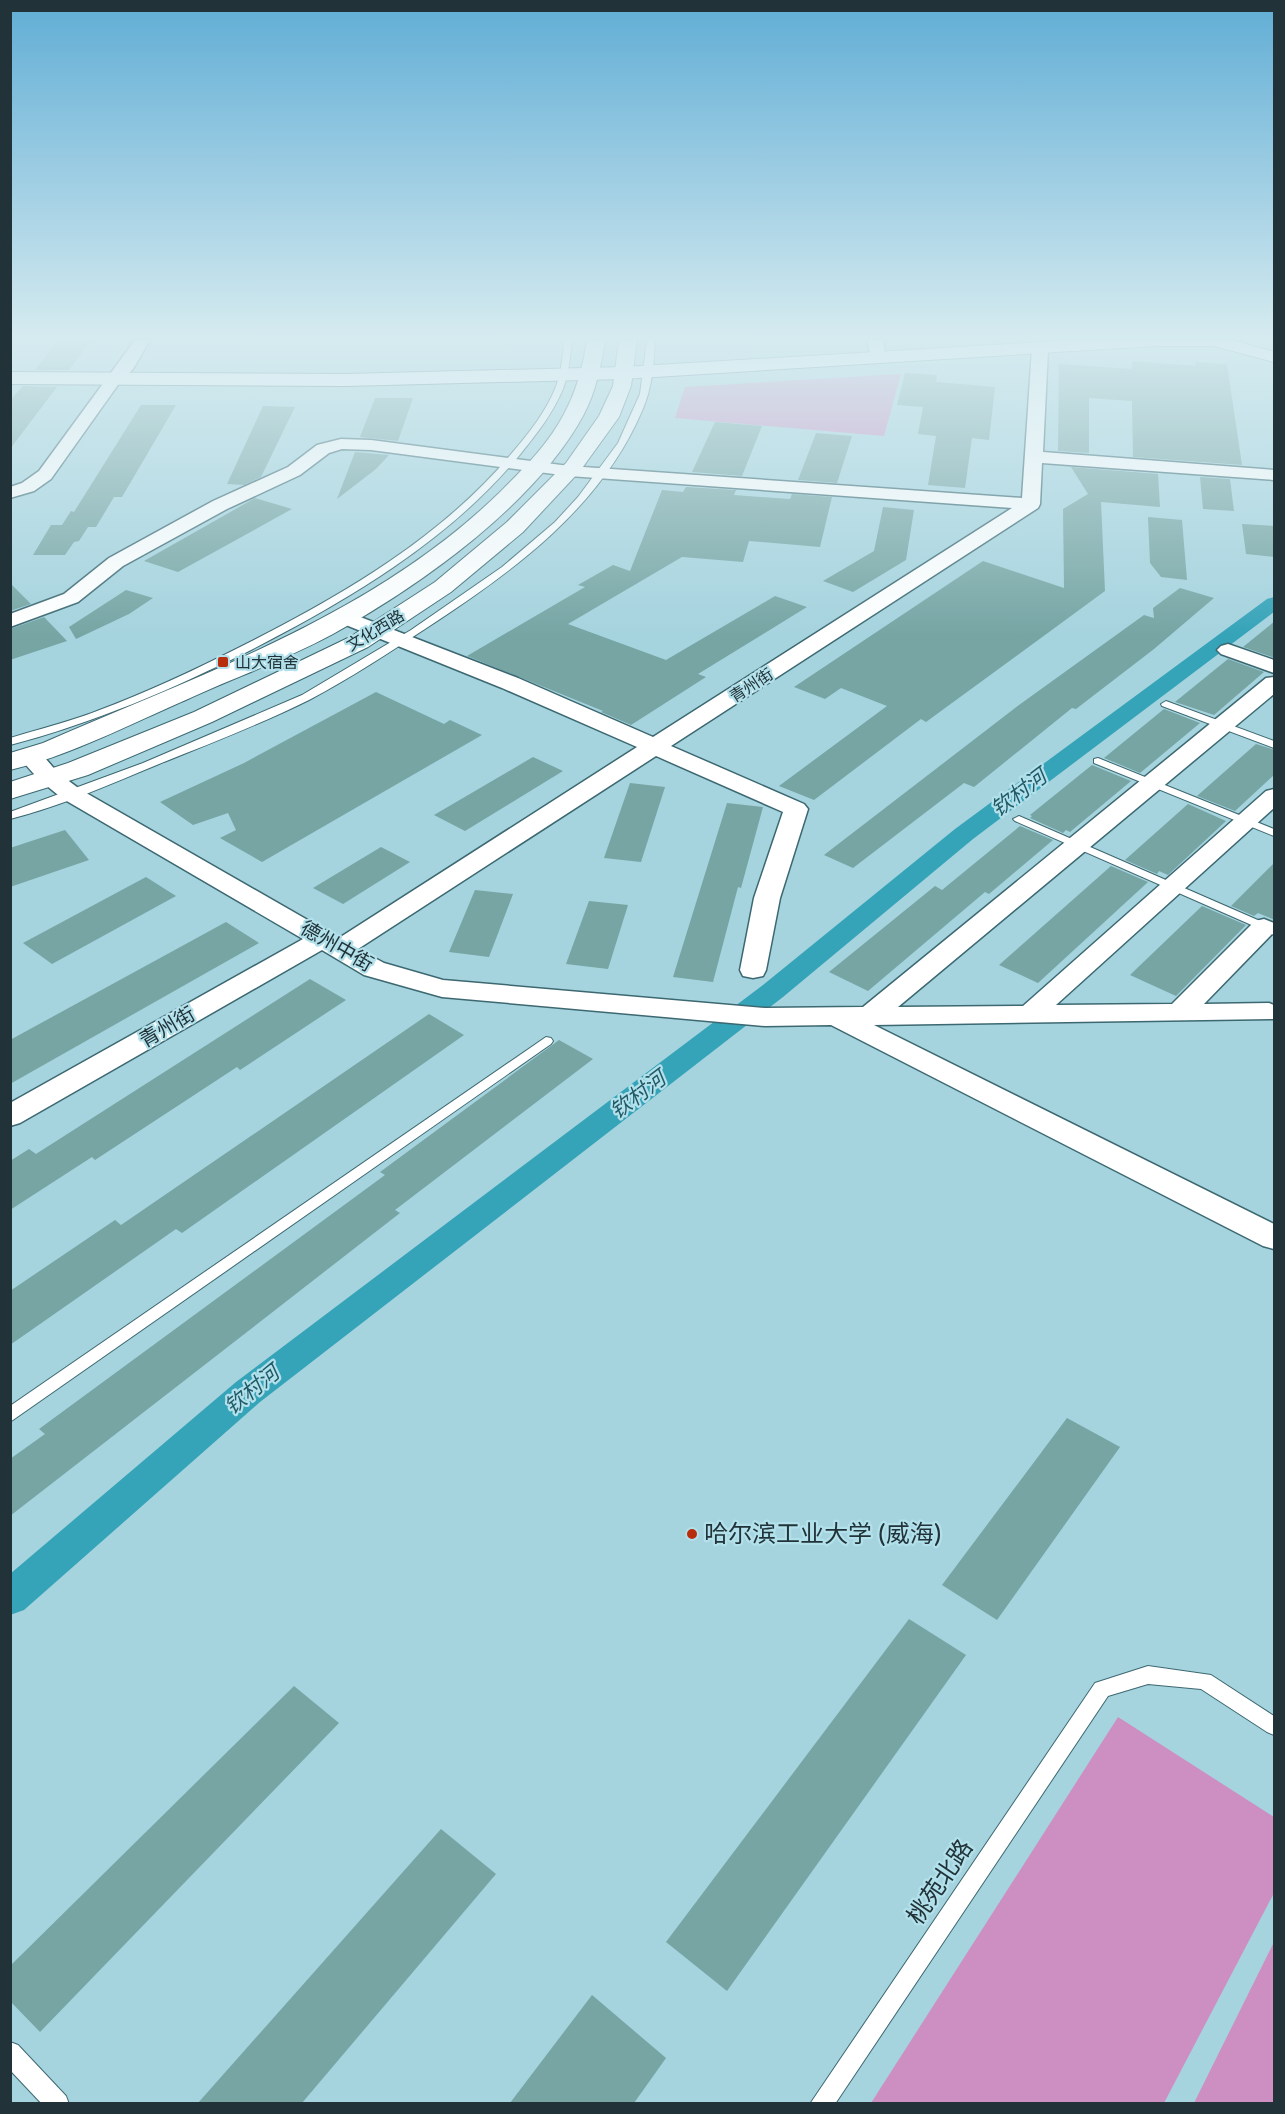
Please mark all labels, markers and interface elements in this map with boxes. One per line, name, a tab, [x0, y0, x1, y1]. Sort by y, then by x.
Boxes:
street label: 文化西路	[343, 606, 408, 656]
place label: 山大宿舍	[235, 653, 299, 673]
marker: 山大宿舍	[216, 655, 230, 669]
street label: 青州街	[726, 664, 777, 707]
water label: 钦村河	[987, 762, 1055, 822]
street label: 德州中街	[296, 916, 377, 977]
street label: 青州街	[136, 1002, 199, 1053]
water label: 钦村河	[606, 1064, 674, 1124]
water label: 钦村河	[220, 1358, 288, 1420]
place label: 哈尔滨工业大学 (威海)	[704, 1520, 941, 1549]
marker: 哈尔滨工业大学 (威海)	[685, 1527, 699, 1541]
street label: 桃苑北路	[902, 1834, 979, 1930]

